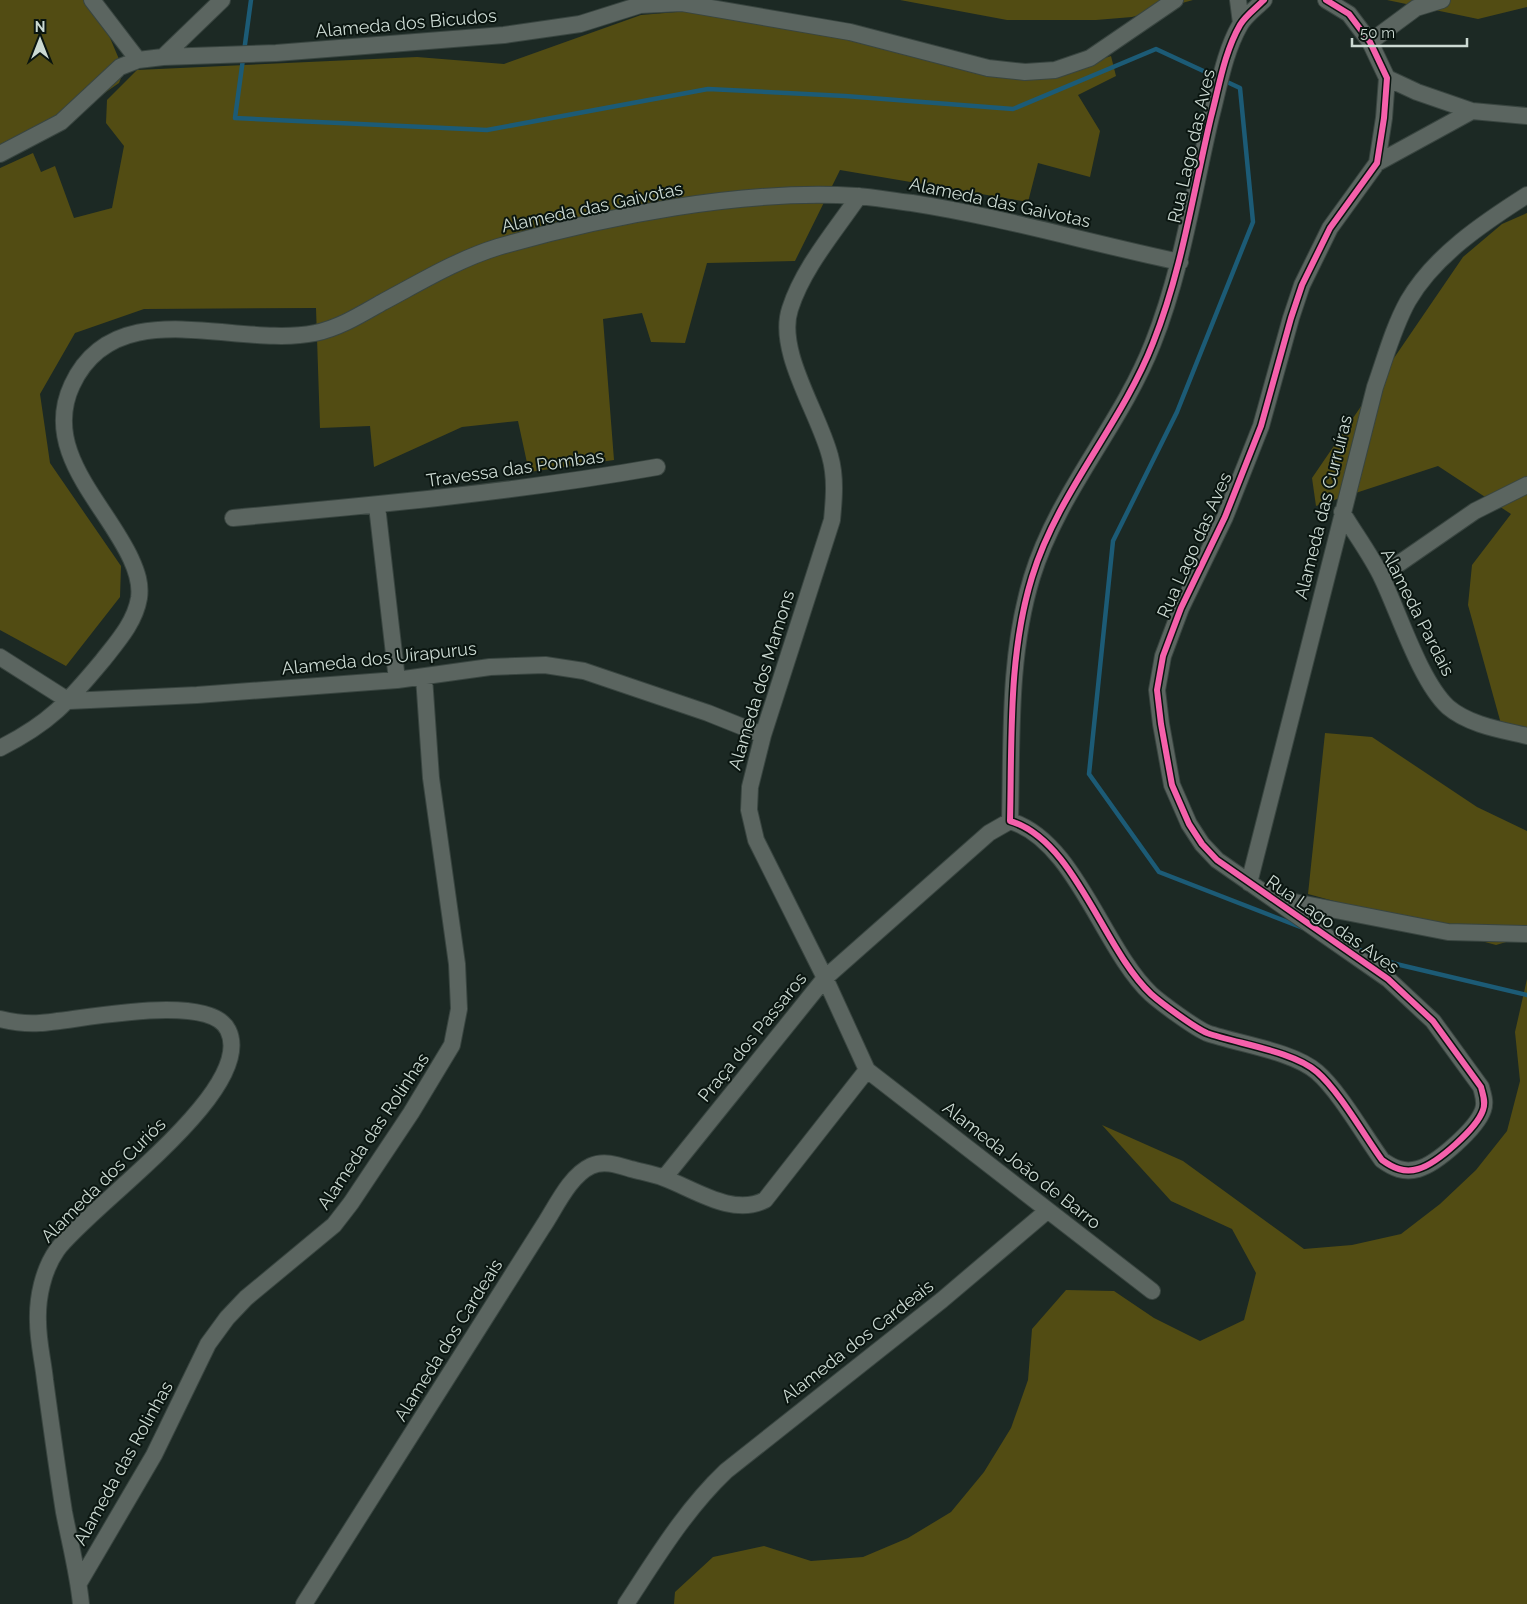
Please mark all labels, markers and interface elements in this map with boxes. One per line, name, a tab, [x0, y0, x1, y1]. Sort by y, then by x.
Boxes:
street label: Alameda dos Bicudos	[315, 5, 498, 41]
north arrow	[15, 15, 65, 65]
scale bar	[1352, 15, 1467, 47]
text: N	[35, 19, 45, 35]
text: 50 m	[1360, 24, 1395, 42]
street label: Rua Lago das Aves	[1163, 67, 1219, 225]
street label: Alameda das Gaivotas	[907, 173, 1093, 232]
street label: Alameda das Gaivotas	[499, 177, 685, 236]
street label: Alameda das Curruíras	[1290, 413, 1356, 601]
street label: Travessa das Pombas	[425, 445, 605, 491]
street label: Rua Lago das Aves	[1152, 469, 1236, 621]
street label: Alameda Pardais	[1377, 545, 1459, 679]
street label: Alameda dos Mamons	[724, 587, 798, 772]
street label: Alameda dos Uírapurus	[281, 637, 478, 679]
street label: Rua Lago das Aves	[1263, 870, 1404, 978]
street label: Praça dos Passaros	[693, 968, 811, 1106]
street label: Alameda das Rolinhas	[313, 1048, 433, 1213]
street label: Alameda João de Barro	[939, 1097, 1105, 1233]
street label: Alameda dos Curiós	[36, 1113, 170, 1247]
street label: Alameda dos Cardeais	[389, 1255, 507, 1425]
street label: Alameda dos Cardeais	[777, 1275, 937, 1407]
street label: Alameda das Rolinhas	[69, 1377, 177, 1549]

